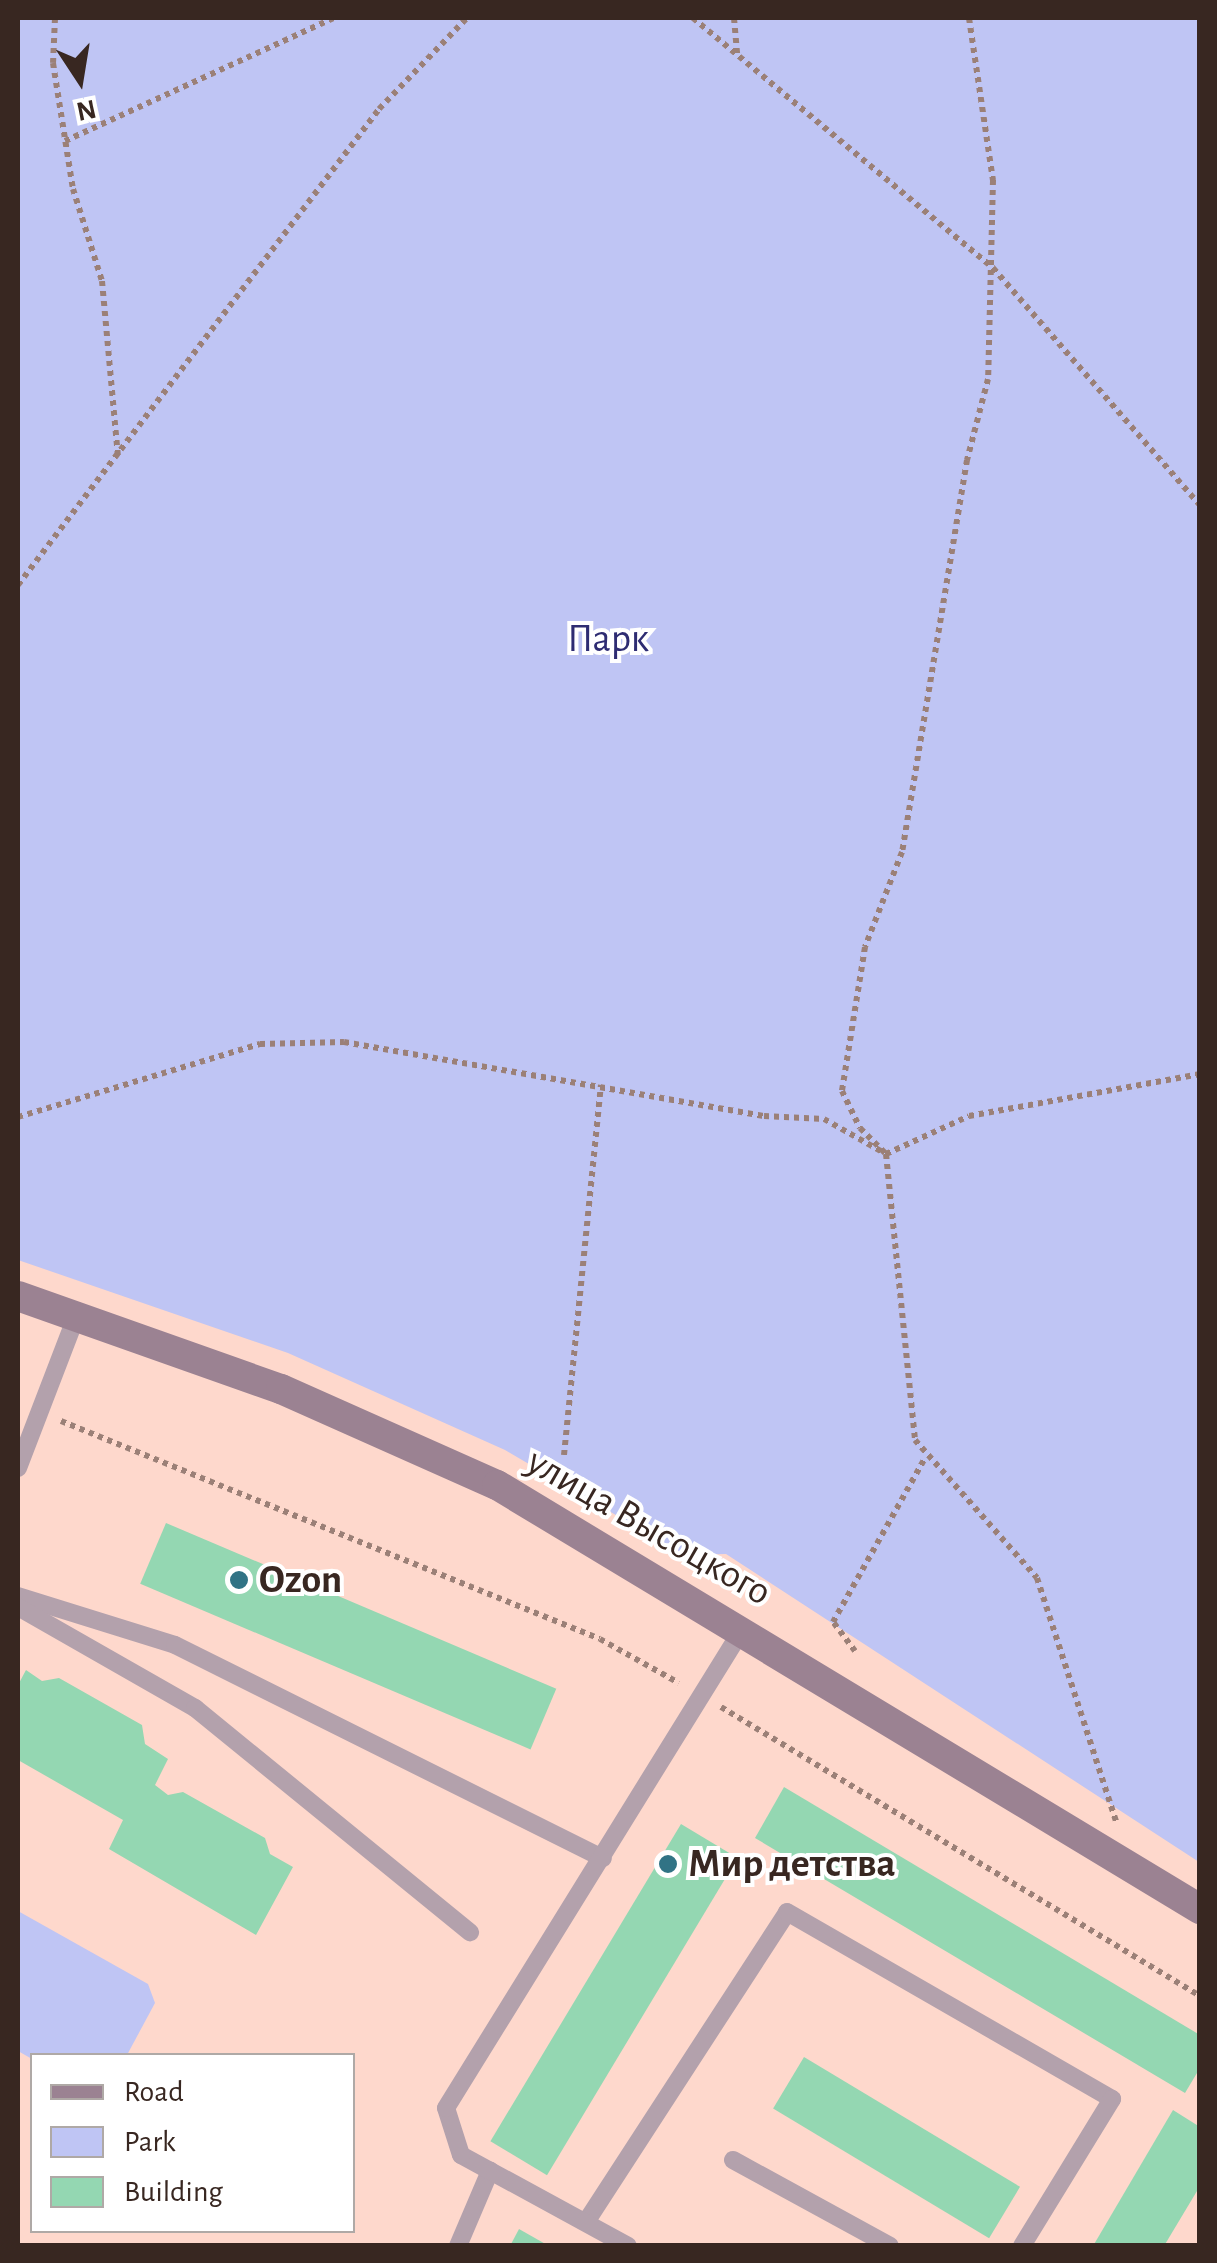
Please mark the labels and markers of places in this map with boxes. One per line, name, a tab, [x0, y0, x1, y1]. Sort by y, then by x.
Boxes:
place label: Ozon	[259, 1556, 342, 1604]
marker: Ozon	[228, 1569, 250, 1591]
place label: Мир детства	[688, 1840, 895, 1888]
marker: Мир детства	[657, 1853, 679, 1875]

